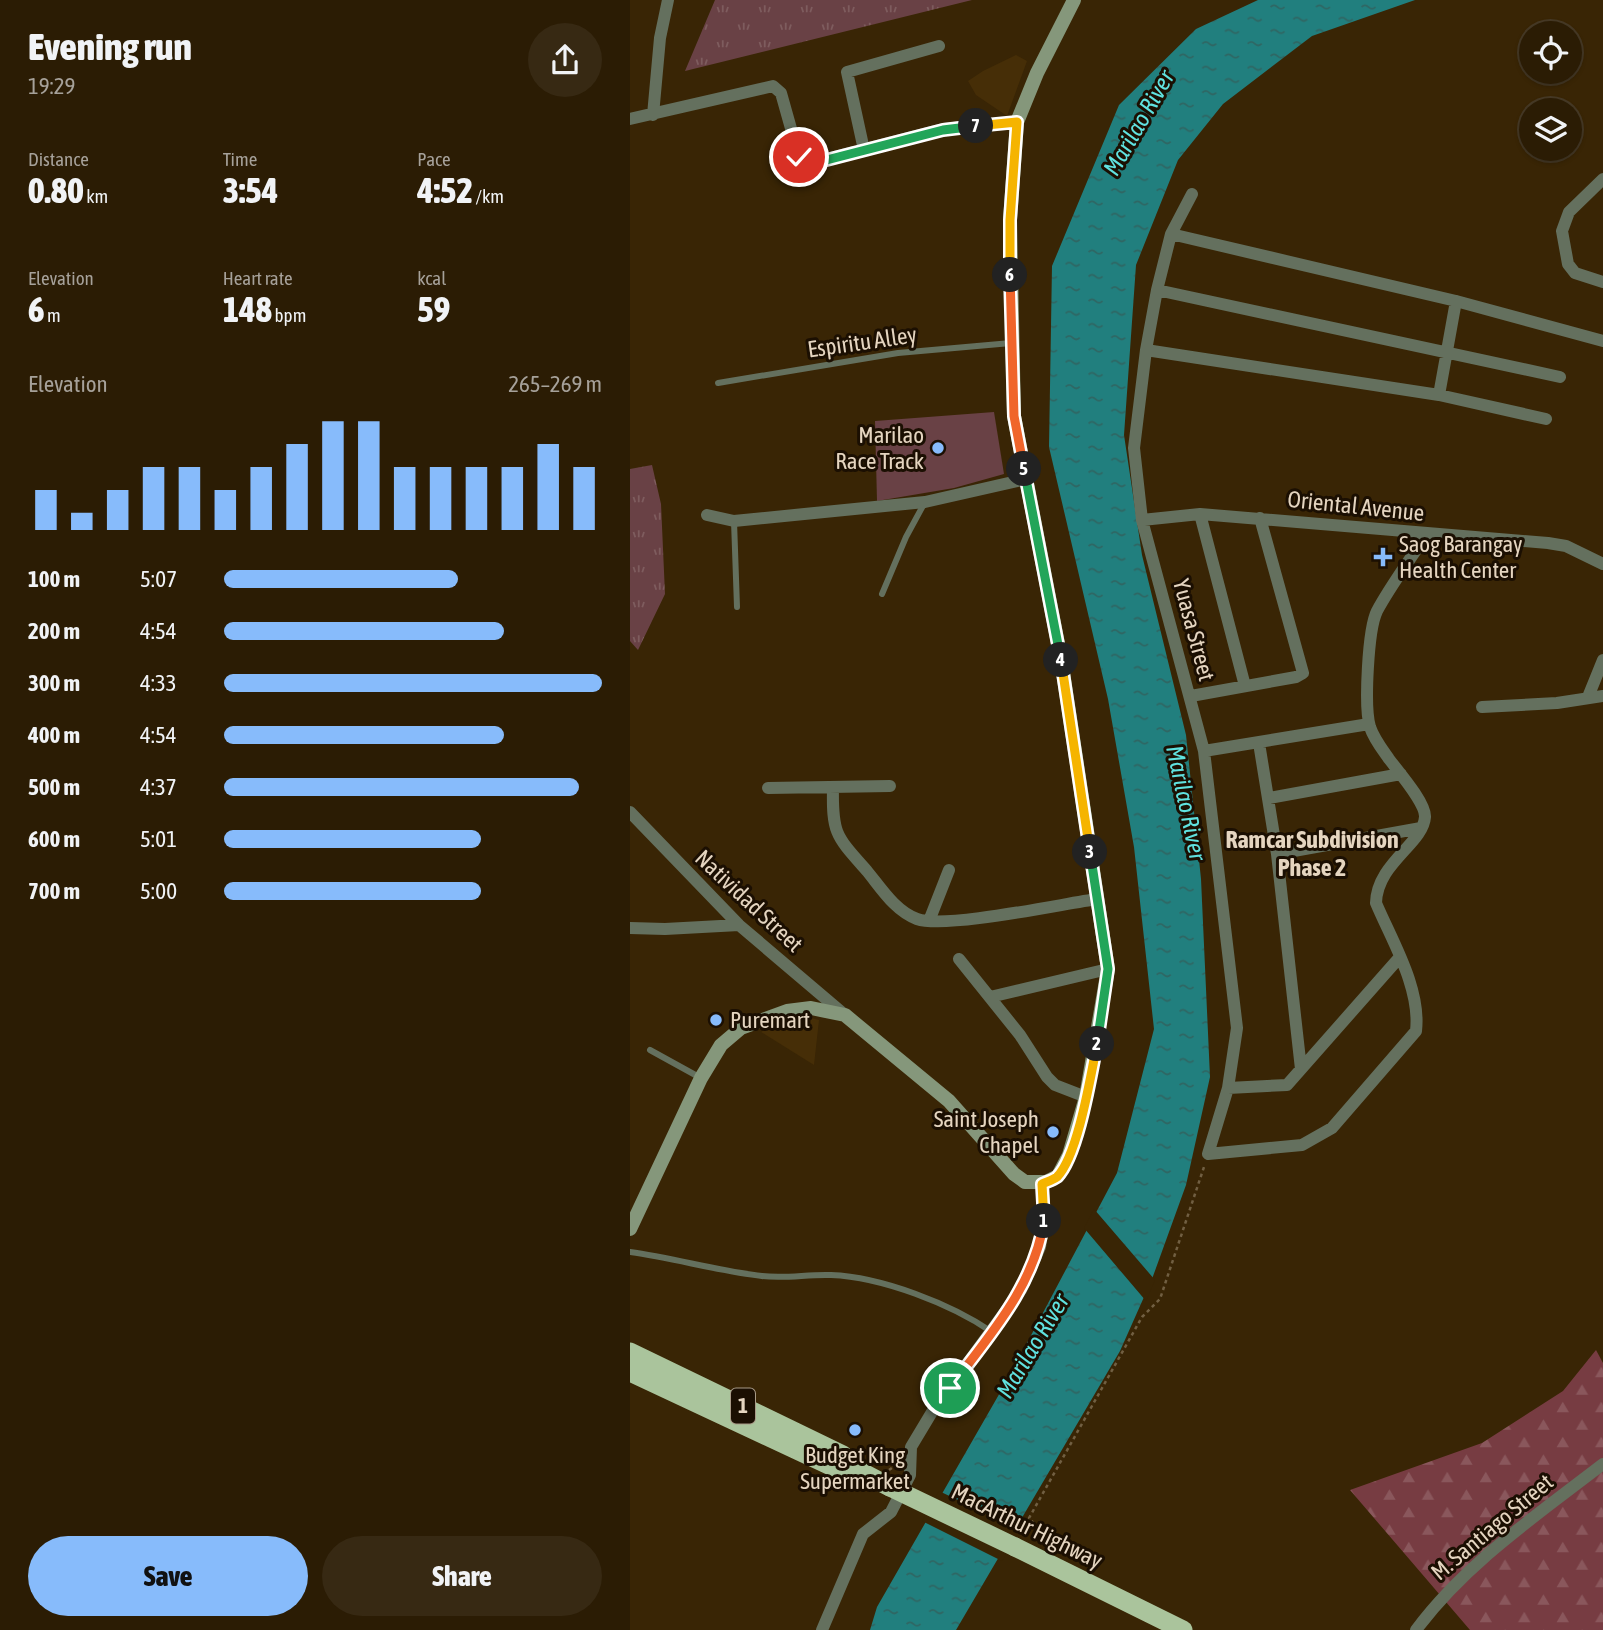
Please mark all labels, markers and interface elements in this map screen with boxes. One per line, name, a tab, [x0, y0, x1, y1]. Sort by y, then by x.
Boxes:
map controls	[1519, 21, 1582, 161]
button: locate	[1519, 21, 1582, 84]
button: share	[528, 23, 602, 97]
text: Evening run	[28, 25, 192, 68]
water label: Marilao River	[1098, 65, 1180, 180]
text: 19:29	[28, 73, 75, 99]
button: layers	[1519, 98, 1582, 161]
pin: 7	[958, 108, 994, 144]
text: 7	[971, 114, 980, 136]
pin	[769, 127, 829, 187]
icon: check	[780, 138, 818, 176]
text: Distance	[28, 148, 89, 170]
text: Time	[223, 148, 257, 170]
text: Pace	[417, 148, 451, 170]
text: 0.80	[28, 170, 84, 210]
text: 3:54	[223, 170, 278, 210]
text: 4:52	[417, 170, 473, 210]
text: km	[84, 185, 108, 207]
text: /km	[473, 185, 504, 207]
pin: 6	[992, 258, 1028, 292]
text: 6	[1005, 263, 1014, 285]
text: Elevation	[28, 267, 94, 289]
text: Heart rate	[223, 267, 293, 289]
text: kcal	[417, 267, 446, 289]
text: 6	[28, 289, 44, 329]
text: 148	[223, 289, 272, 329]
text: 59	[417, 289, 450, 329]
text: m	[44, 304, 61, 326]
text: bpm	[272, 304, 306, 326]
street label: Espiritu Alley	[806, 321, 918, 363]
text: Elevation	[28, 371, 108, 397]
text: 265–269 m	[508, 371, 602, 397]
place label: Marilao Race Track	[835, 422, 924, 474]
marker: Marilao Race Track	[930, 440, 946, 456]
pin: 5	[1006, 452, 1042, 486]
text: 5	[1019, 457, 1028, 479]
street label: Oriental Avenue	[1286, 486, 1426, 526]
place label: Saog Barangay Health Center	[1399, 531, 1523, 583]
marker: Saog Barangay Health Center	[1373, 547, 1393, 567]
text: 100 m	[28, 566, 80, 592]
text: 5:07	[140, 566, 177, 592]
street label: Yuasa Street	[1168, 576, 1220, 684]
text: 200 m	[28, 618, 80, 644]
text: 4:54	[140, 618, 177, 644]
pin: 4	[1044, 642, 1078, 678]
text: 4	[1056, 648, 1065, 670]
text: 300 m	[28, 670, 80, 696]
text: 4:33	[140, 670, 177, 696]
text: 400 m	[28, 722, 80, 748]
text: 4:54	[140, 722, 177, 748]
water label: Marilao River	[1161, 743, 1212, 864]
text: 500 m	[28, 774, 80, 800]
text: 4:37	[140, 774, 177, 800]
text: 600 m	[28, 826, 80, 852]
text: 5:01	[140, 826, 177, 852]
district label: Ramcar Subdivision Phase 2	[1225, 826, 1399, 881]
pin: 3	[1072, 834, 1107, 870]
text: 3	[1085, 840, 1094, 862]
street label: Natividad Street	[690, 845, 808, 957]
text: 700 m	[28, 878, 80, 904]
text: 5:00	[140, 878, 177, 904]
place label: Puremart	[730, 1007, 810, 1033]
marker: Puremart	[708, 1012, 724, 1028]
pin: 2	[1079, 1026, 1114, 1062]
text: 2	[1092, 1032, 1101, 1054]
place label: Saint Joseph Chapel	[934, 1106, 1039, 1158]
marker: Saint Joseph Chapel	[1045, 1124, 1061, 1140]
pin: 1	[1026, 1204, 1062, 1238]
text: 1	[1039, 1209, 1048, 1231]
water label: Marilao River	[991, 1288, 1075, 1403]
pin	[920, 1358, 980, 1418]
icon: arrive	[931, 1369, 969, 1407]
road number: 1	[731, 1388, 755, 1424]
marker: Budget King Supermarket	[847, 1422, 863, 1438]
place label: Budget King Supermarket	[800, 1442, 910, 1494]
street label: M. Santiago Street	[1426, 1469, 1558, 1585]
street label: MacArthur Highway	[947, 1478, 1107, 1574]
button: Save	[28, 1536, 308, 1616]
button: Share	[322, 1536, 602, 1616]

